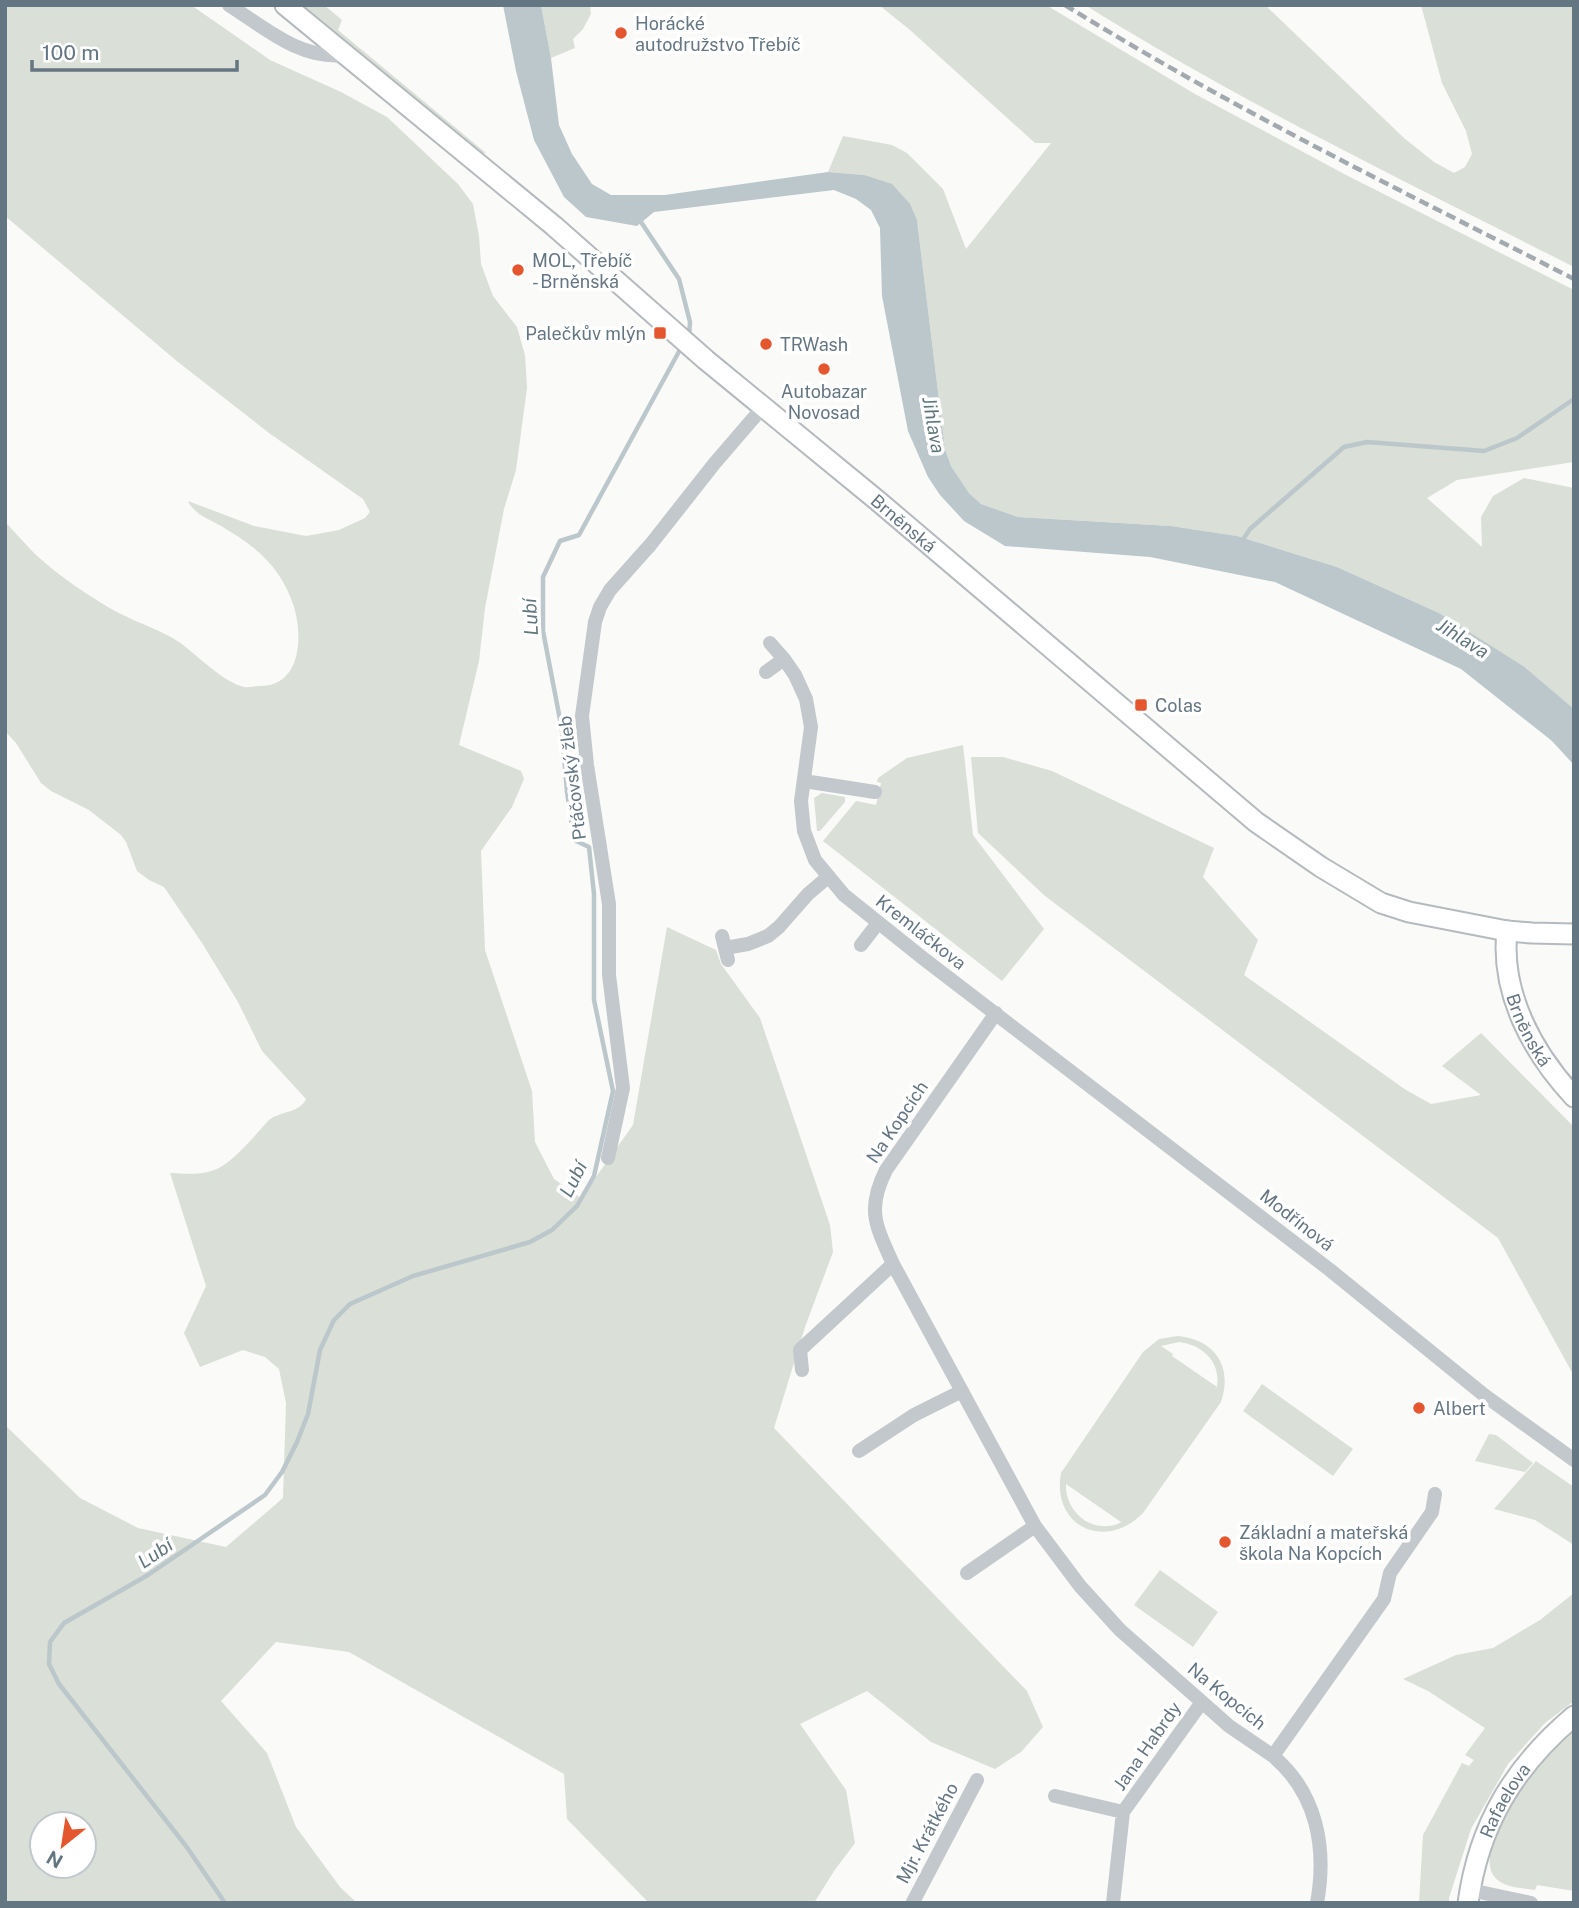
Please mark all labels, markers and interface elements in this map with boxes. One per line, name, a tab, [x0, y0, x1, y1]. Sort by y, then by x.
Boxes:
place label: Horácké autodružstvo Třebíč	[635, 13, 801, 55]
marker: Horácké autodružstvo Třebíč	[613, 25, 629, 41]
scale bar	[32, 28, 236, 72]
text: 100 m	[42, 40, 99, 65]
place label: MOL, Třebíč - Brněnská	[532, 250, 632, 292]
marker: MOL, Třebíč - Brněnská	[510, 262, 526, 278]
place label: Palečkův mlýn	[525, 323, 646, 344]
marker: Palečkův mlýn	[652, 325, 668, 341]
place label: TRWash	[780, 334, 848, 355]
marker: TRWash	[758, 336, 774, 352]
marker: Autobazar Novosad	[816, 361, 832, 377]
place label: Autobazar Novosad	[781, 381, 867, 423]
water label: Jihlava	[918, 395, 950, 455]
street label: Brněnská	[867, 489, 941, 556]
water label: Lubí	[518, 596, 542, 636]
water label: Jihlava	[1433, 614, 1493, 662]
place label: Colas	[1155, 695, 1202, 716]
marker: Colas	[1133, 697, 1149, 713]
street label: Ptáčovský žleb	[554, 715, 590, 841]
street label: Kremláčkova	[872, 890, 970, 974]
street label: Brněnská	[1503, 991, 1556, 1070]
street label: Na Kopcích	[862, 1077, 932, 1167]
water label: Lubí	[555, 1155, 592, 1201]
street label: Modřínová	[1256, 1185, 1338, 1255]
place label: Albert	[1433, 1398, 1486, 1419]
marker: Albert	[1411, 1400, 1427, 1416]
place label: Základní a mateřská škola Na Kopcích	[1239, 1522, 1408, 1564]
water label: Lubí	[133, 1532, 178, 1572]
marker: Základní a mateřská škola Na Kopcích	[1217, 1534, 1233, 1550]
street label: Na Kopcích	[1184, 1658, 1270, 1734]
street label: Jana Habrdy	[1109, 1697, 1185, 1794]
street label: Rafaelova	[1475, 1759, 1534, 1841]
street label: Mjr. Krátkého	[892, 1779, 962, 1887]
north arrow	[28, 1810, 98, 1880]
text: N	[43, 1846, 66, 1873]

